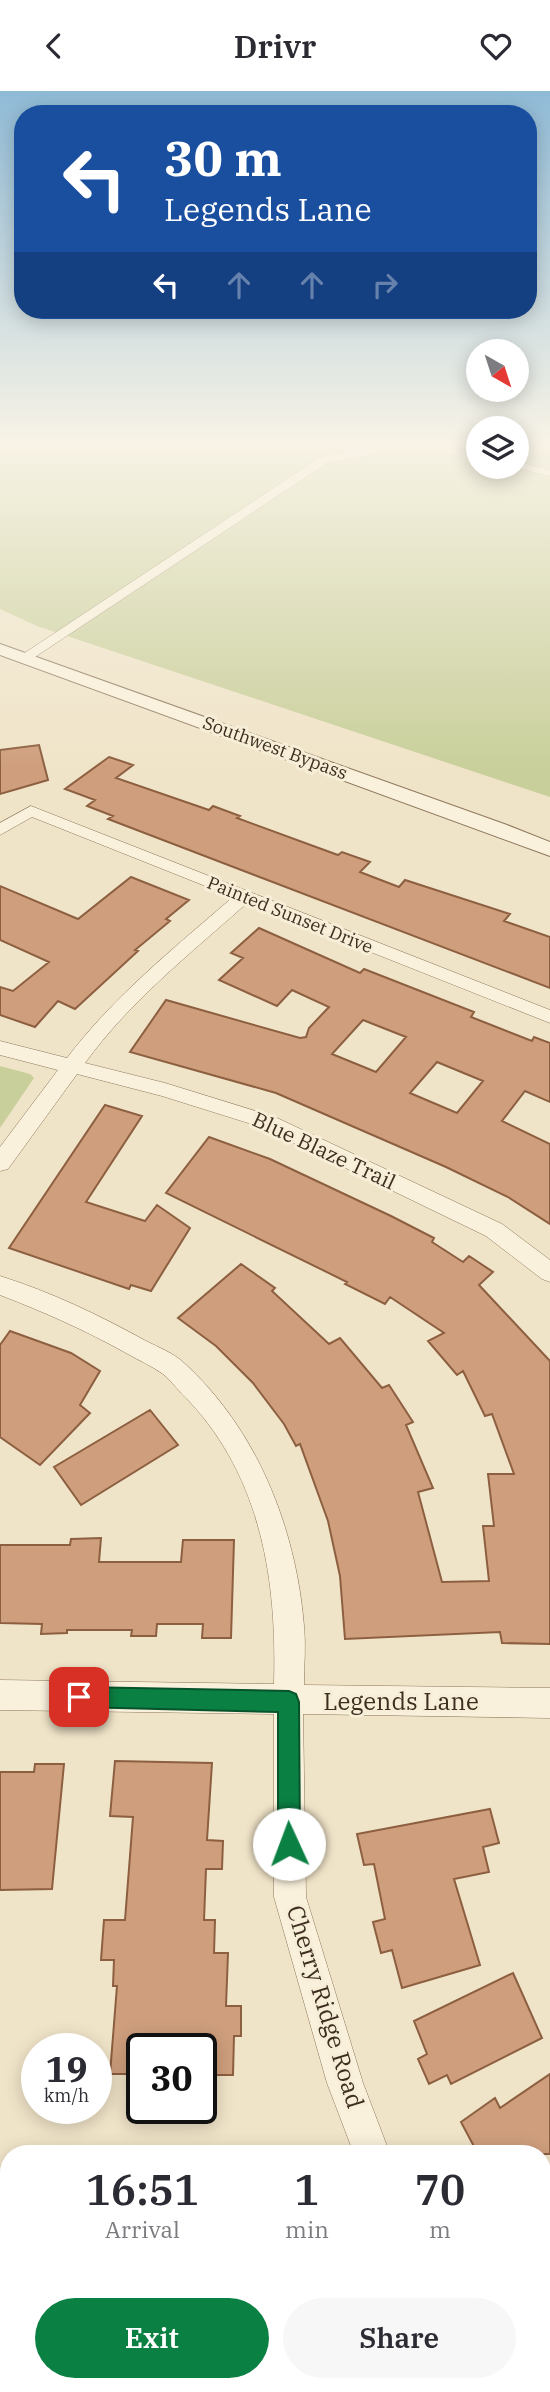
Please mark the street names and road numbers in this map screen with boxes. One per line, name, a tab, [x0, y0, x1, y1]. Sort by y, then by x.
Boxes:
street label: Southwest Bypass	[200, 711, 351, 784]
street label: Painted Sunset Drive	[204, 871, 377, 958]
street label: Blue Blaze Trail	[248, 1105, 401, 1196]
street label: Legends Lane	[323, 1685, 479, 1717]
street label: Cherry Ridge Road	[280, 1901, 372, 2112]

